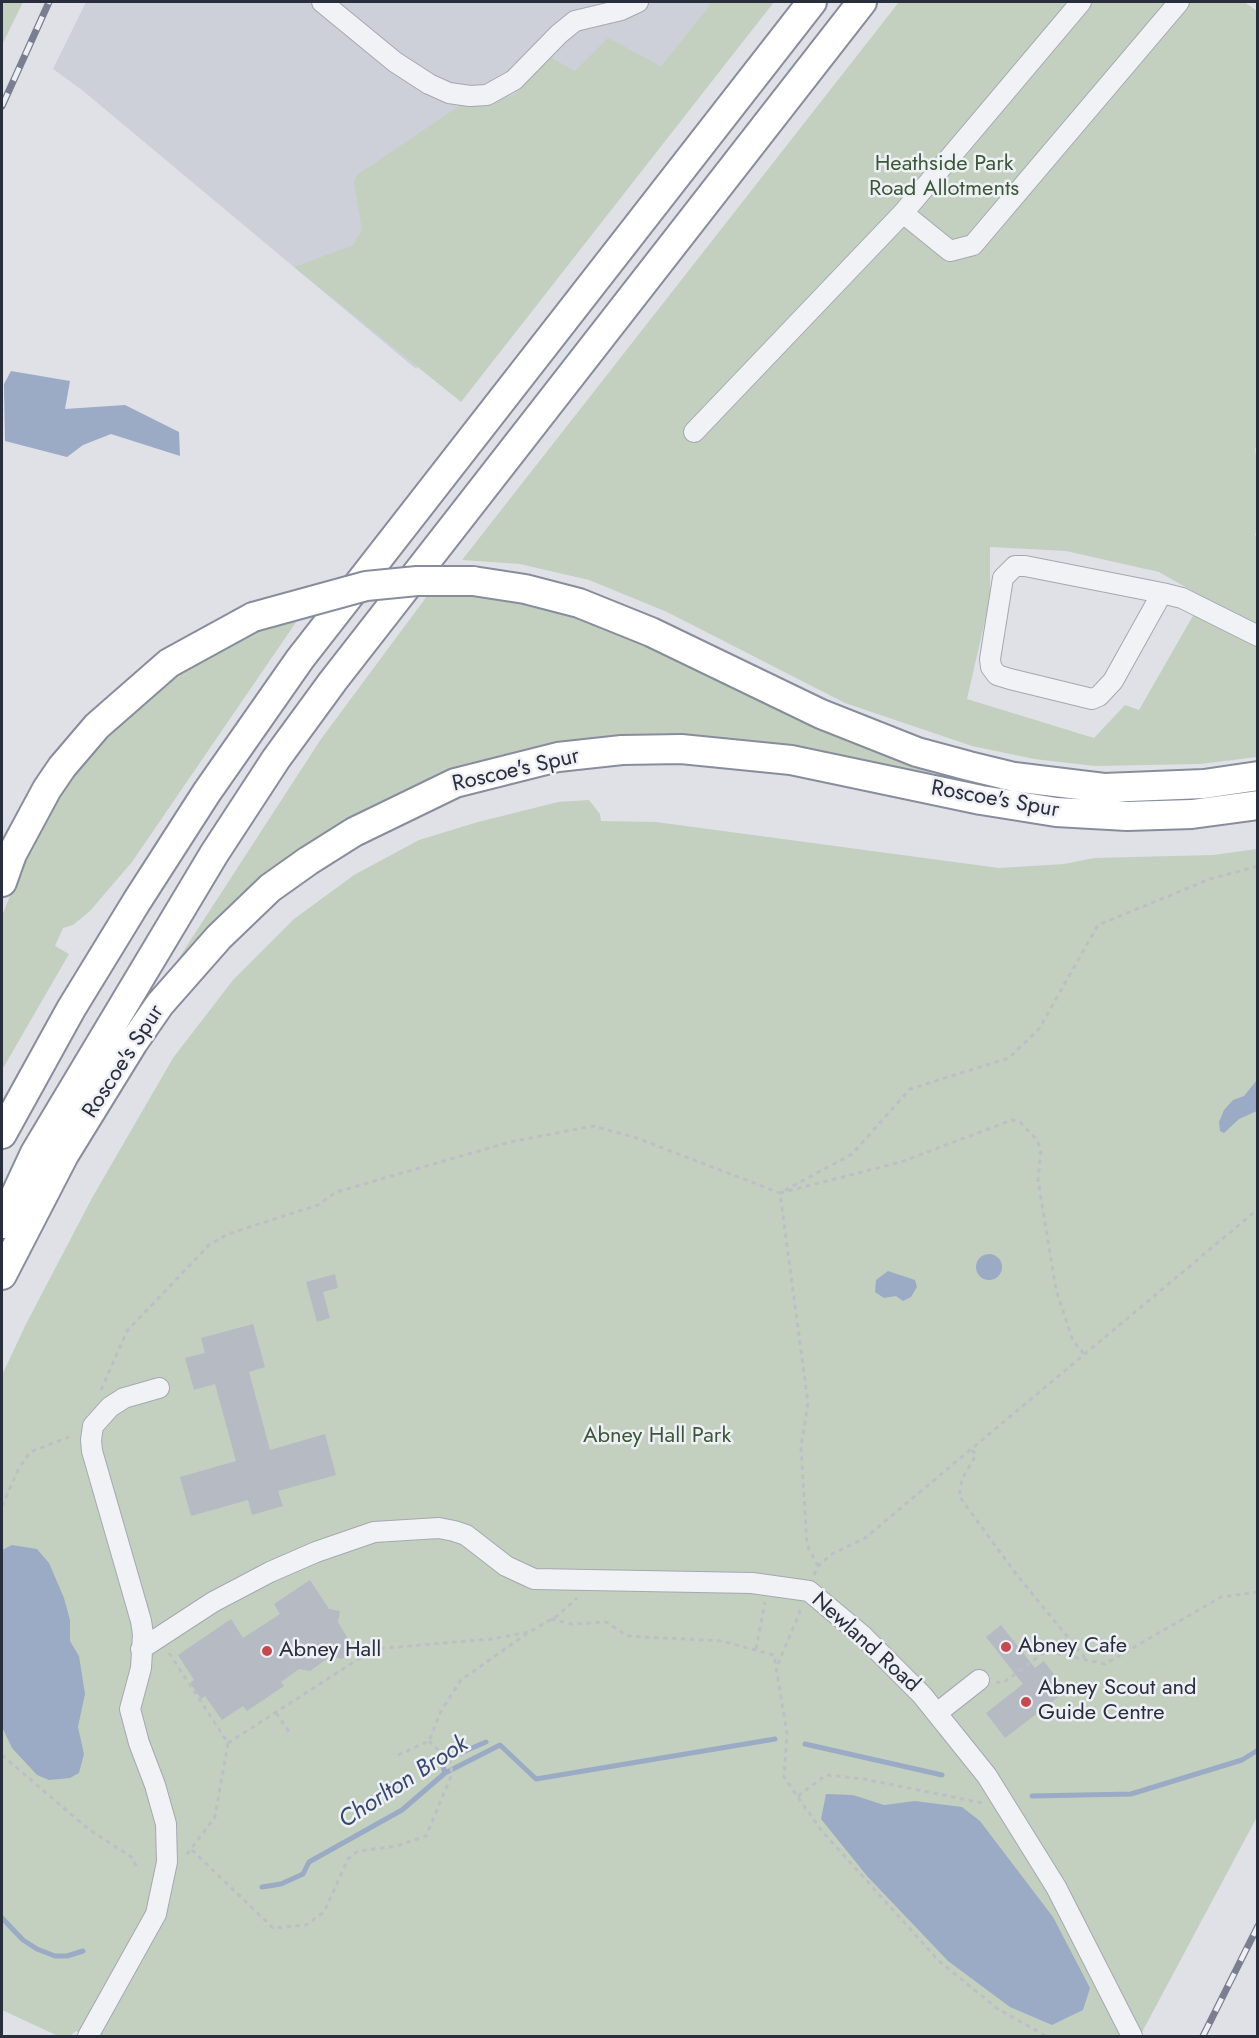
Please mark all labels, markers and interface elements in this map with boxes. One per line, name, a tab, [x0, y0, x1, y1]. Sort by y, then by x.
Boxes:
park label: Heathside Park Road Allotments	[869, 152, 1019, 204]
street label: Roscoe's Spur	[450, 744, 582, 798]
street label: Roscoe's Spur	[929, 776, 1061, 824]
street label: Roscoe's Spur	[78, 1000, 170, 1124]
park label: Abney Hall Park	[583, 1424, 731, 1450]
street label: Newland Road	[805, 1587, 925, 1699]
place label: Abney Cafe	[1018, 1634, 1127, 1660]
place label: Abney Hall	[279, 1638, 381, 1664]
marker: Abney Cafe	[999, 1640, 1013, 1654]
marker: Abney Hall	[260, 1644, 274, 1658]
place label: Abney Scout and Guide Centre	[1038, 1676, 1197, 1728]
marker: Abney Scout and Guide Centre	[1019, 1695, 1033, 1709]
water label: Chorlton Brook	[334, 1731, 474, 1835]

